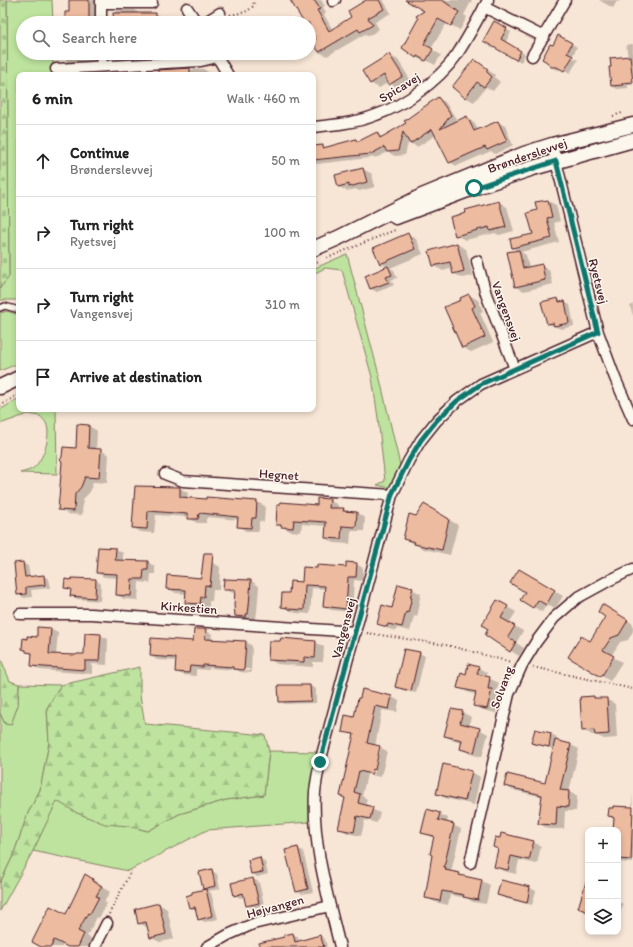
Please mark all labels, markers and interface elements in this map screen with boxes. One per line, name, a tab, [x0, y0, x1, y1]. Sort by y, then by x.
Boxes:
search box	[16, 16, 316, 60]
icon: search	[30, 27, 52, 49]
text: Search here	[62, 29, 137, 47]
street label: Spicavej	[376, 69, 423, 106]
text: 6 min	[32, 88, 73, 108]
text: Walk · 460 m	[227, 91, 300, 106]
street label: Brønderslevvej	[486, 135, 569, 176]
text: Continue	[70, 144, 129, 162]
icon: ahead	[32, 150, 54, 172]
text: 50 m	[271, 153, 300, 168]
text: Brønderslevvej	[70, 162, 153, 177]
route start	[465, 179, 483, 197]
text: Turn right	[70, 216, 134, 234]
icon: right	[32, 222, 54, 244]
text: 100 m	[264, 225, 300, 240]
text: Ryetsvej	[70, 234, 116, 249]
street label: Ryetsvej	[586, 257, 611, 305]
street label: Vangensvej	[489, 279, 524, 343]
text: Turn right	[70, 288, 134, 306]
icon: right	[32, 294, 54, 316]
text: 310 m	[265, 297, 300, 312]
text: Vangensvej	[70, 306, 133, 321]
icon: arrive	[32, 366, 54, 388]
text: Arrive at destination	[70, 368, 202, 386]
street label: Hegnet	[259, 466, 299, 483]
street label: Vangensvej	[328, 596, 359, 660]
street label: Kirkestien	[160, 598, 218, 617]
street label: Solvang	[487, 664, 516, 710]
route end	[311, 753, 329, 771]
map controls	[585, 827, 621, 935]
button: +	[585, 827, 621, 863]
button: −	[585, 863, 621, 899]
street label: Højvangen	[245, 892, 306, 921]
button: layers	[585, 899, 621, 935]

